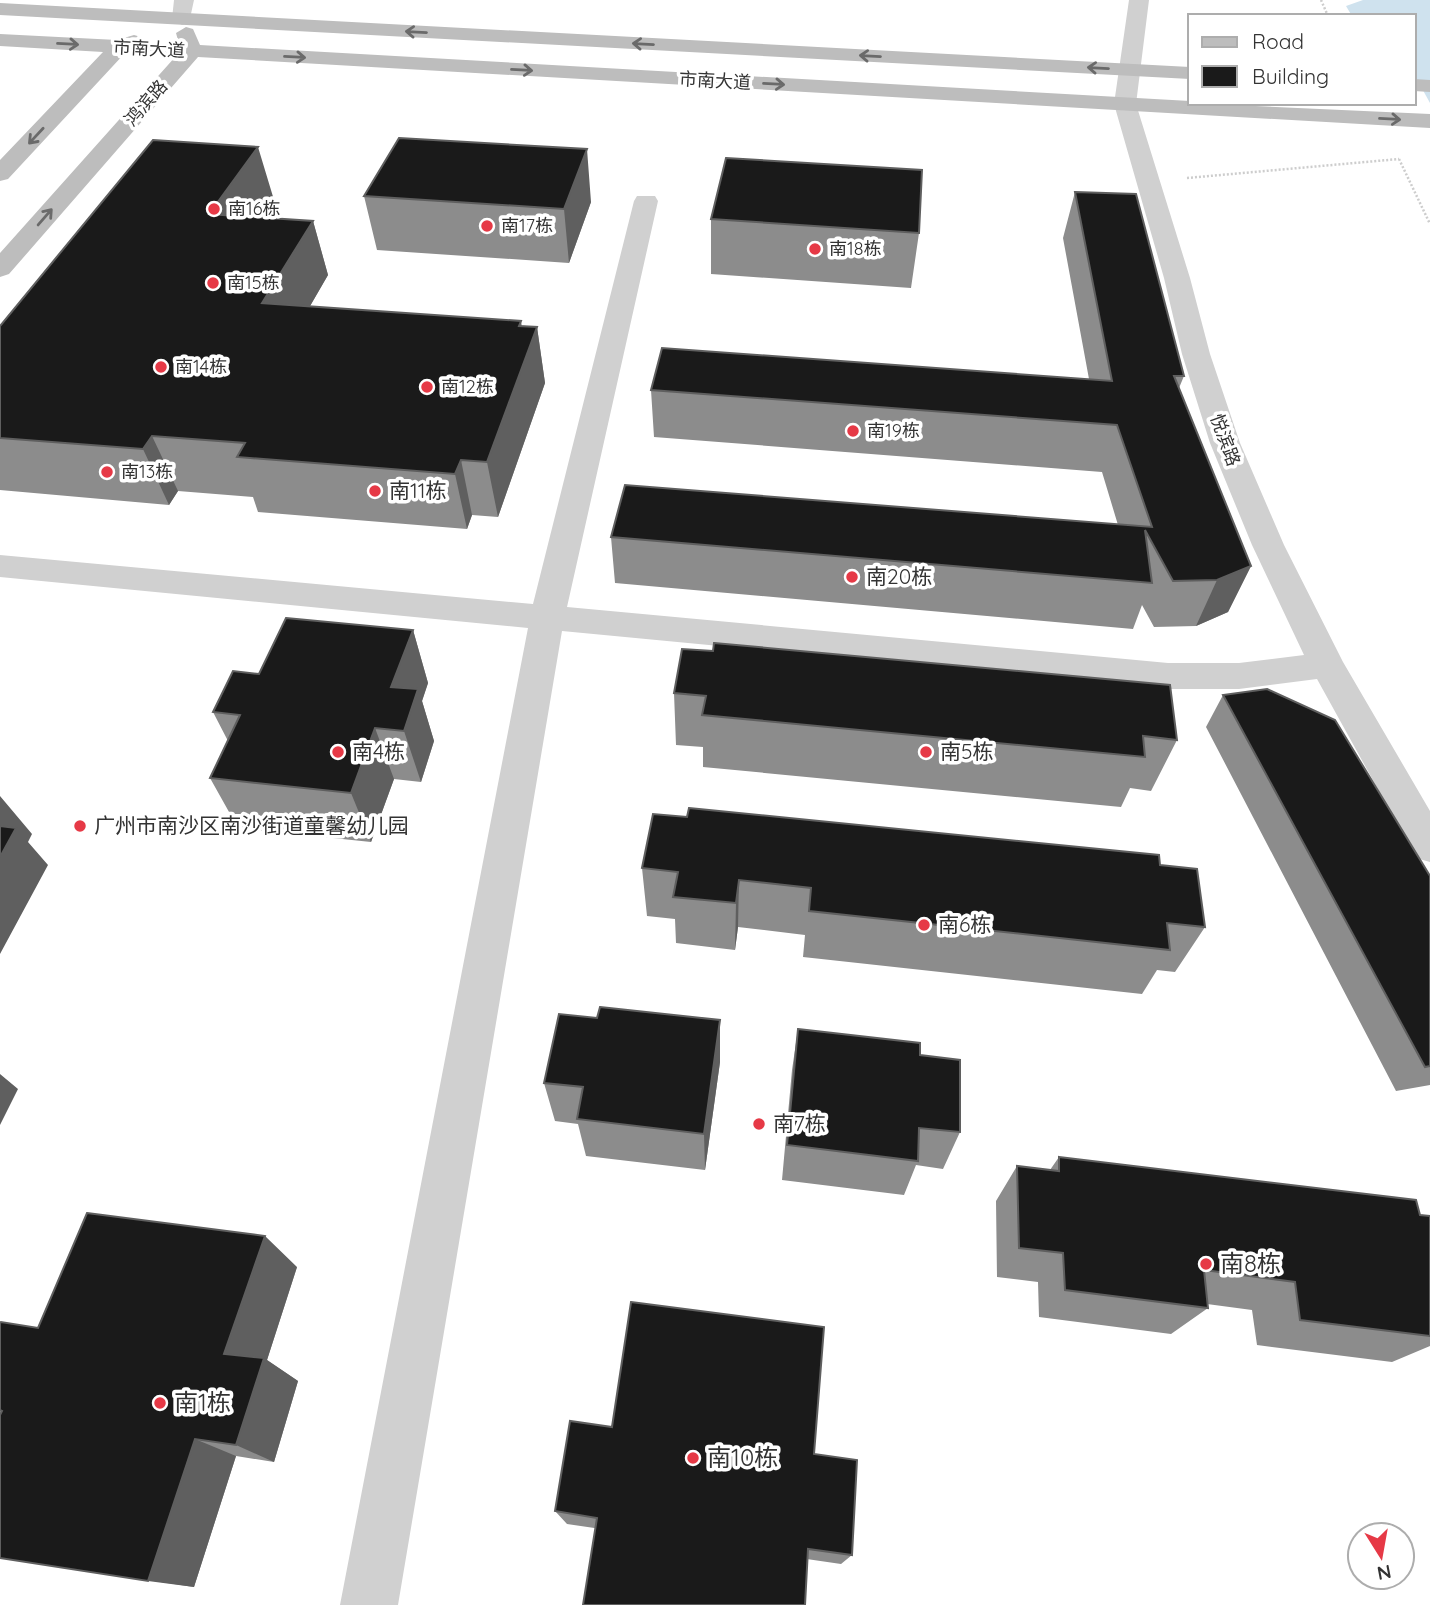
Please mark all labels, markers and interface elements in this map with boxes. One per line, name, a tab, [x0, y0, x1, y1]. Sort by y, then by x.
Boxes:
legend	[1188, 14, 1416, 105]
one-way arrow	[405, 25, 428, 38]
text: Road	[1252, 28, 1304, 54]
street label: 市南大道	[112, 35, 186, 62]
one-way arrow	[633, 37, 655, 50]
one-way arrow	[56, 38, 79, 51]
one-way arrow	[859, 50, 882, 63]
one-way arrow	[284, 51, 306, 64]
one-way arrow	[1086, 62, 1109, 75]
text: Building	[1252, 63, 1329, 89]
one-way arrow	[511, 64, 533, 77]
street label: 市南大道	[678, 67, 752, 94]
street label: 鸿滨路	[119, 75, 172, 131]
one-way arrow	[762, 78, 785, 91]
one-way arrow	[1378, 113, 1401, 126]
one-way arrow	[27, 127, 44, 144]
place label: 南16栋	[228, 197, 280, 220]
marker: 南16栋	[206, 201, 222, 217]
one-way arrow	[37, 209, 53, 227]
place label: 南17栋	[501, 214, 553, 237]
marker: 南17栋	[479, 218, 495, 234]
place label: 南18栋	[829, 237, 881, 260]
marker: 南18栋	[807, 241, 823, 257]
place label: 南15栋	[227, 271, 279, 294]
marker: 南15栋	[205, 275, 221, 291]
place label: 南14栋	[175, 355, 227, 378]
marker: 南14栋	[153, 359, 169, 375]
place label: 南12栋	[441, 375, 494, 398]
marker: 南12栋	[419, 379, 435, 395]
street label: 悦滨路	[1205, 411, 1246, 469]
place label: 南19栋	[867, 419, 920, 442]
marker: 南19栋	[845, 423, 861, 439]
place label: 南13栋	[121, 460, 173, 483]
marker: 南13栋	[99, 464, 115, 480]
place label: 南11栋	[389, 477, 447, 503]
marker: 南11栋	[367, 483, 383, 499]
place label: 南20栋	[866, 563, 932, 589]
marker: 南20栋	[844, 569, 860, 585]
place label: 南4栋	[352, 738, 405, 764]
place label: 南5栋	[940, 738, 993, 764]
marker: 南4栋	[330, 744, 346, 760]
marker: 南5栋	[918, 744, 934, 760]
place label: 广州市南沙区南沙街道童馨幼儿园	[94, 812, 409, 838]
marker: 广州市南沙区南沙街道童馨幼儿园	[72, 818, 88, 834]
place label: 南6栋	[938, 911, 991, 937]
marker: 南6栋	[916, 917, 932, 933]
place label: 南7栋	[773, 1110, 826, 1136]
marker: 南7栋	[751, 1116, 767, 1132]
place label: 南8栋	[1220, 1248, 1281, 1278]
marker: 南8栋	[1198, 1256, 1214, 1272]
place label: 南1栋	[174, 1387, 231, 1417]
marker: 南1栋	[152, 1395, 168, 1411]
place label: 南10栋	[707, 1442, 778, 1472]
marker: 南10栋	[685, 1450, 701, 1466]
north arrow	[1346, 1521, 1416, 1591]
text: N	[1375, 1560, 1393, 1586]

